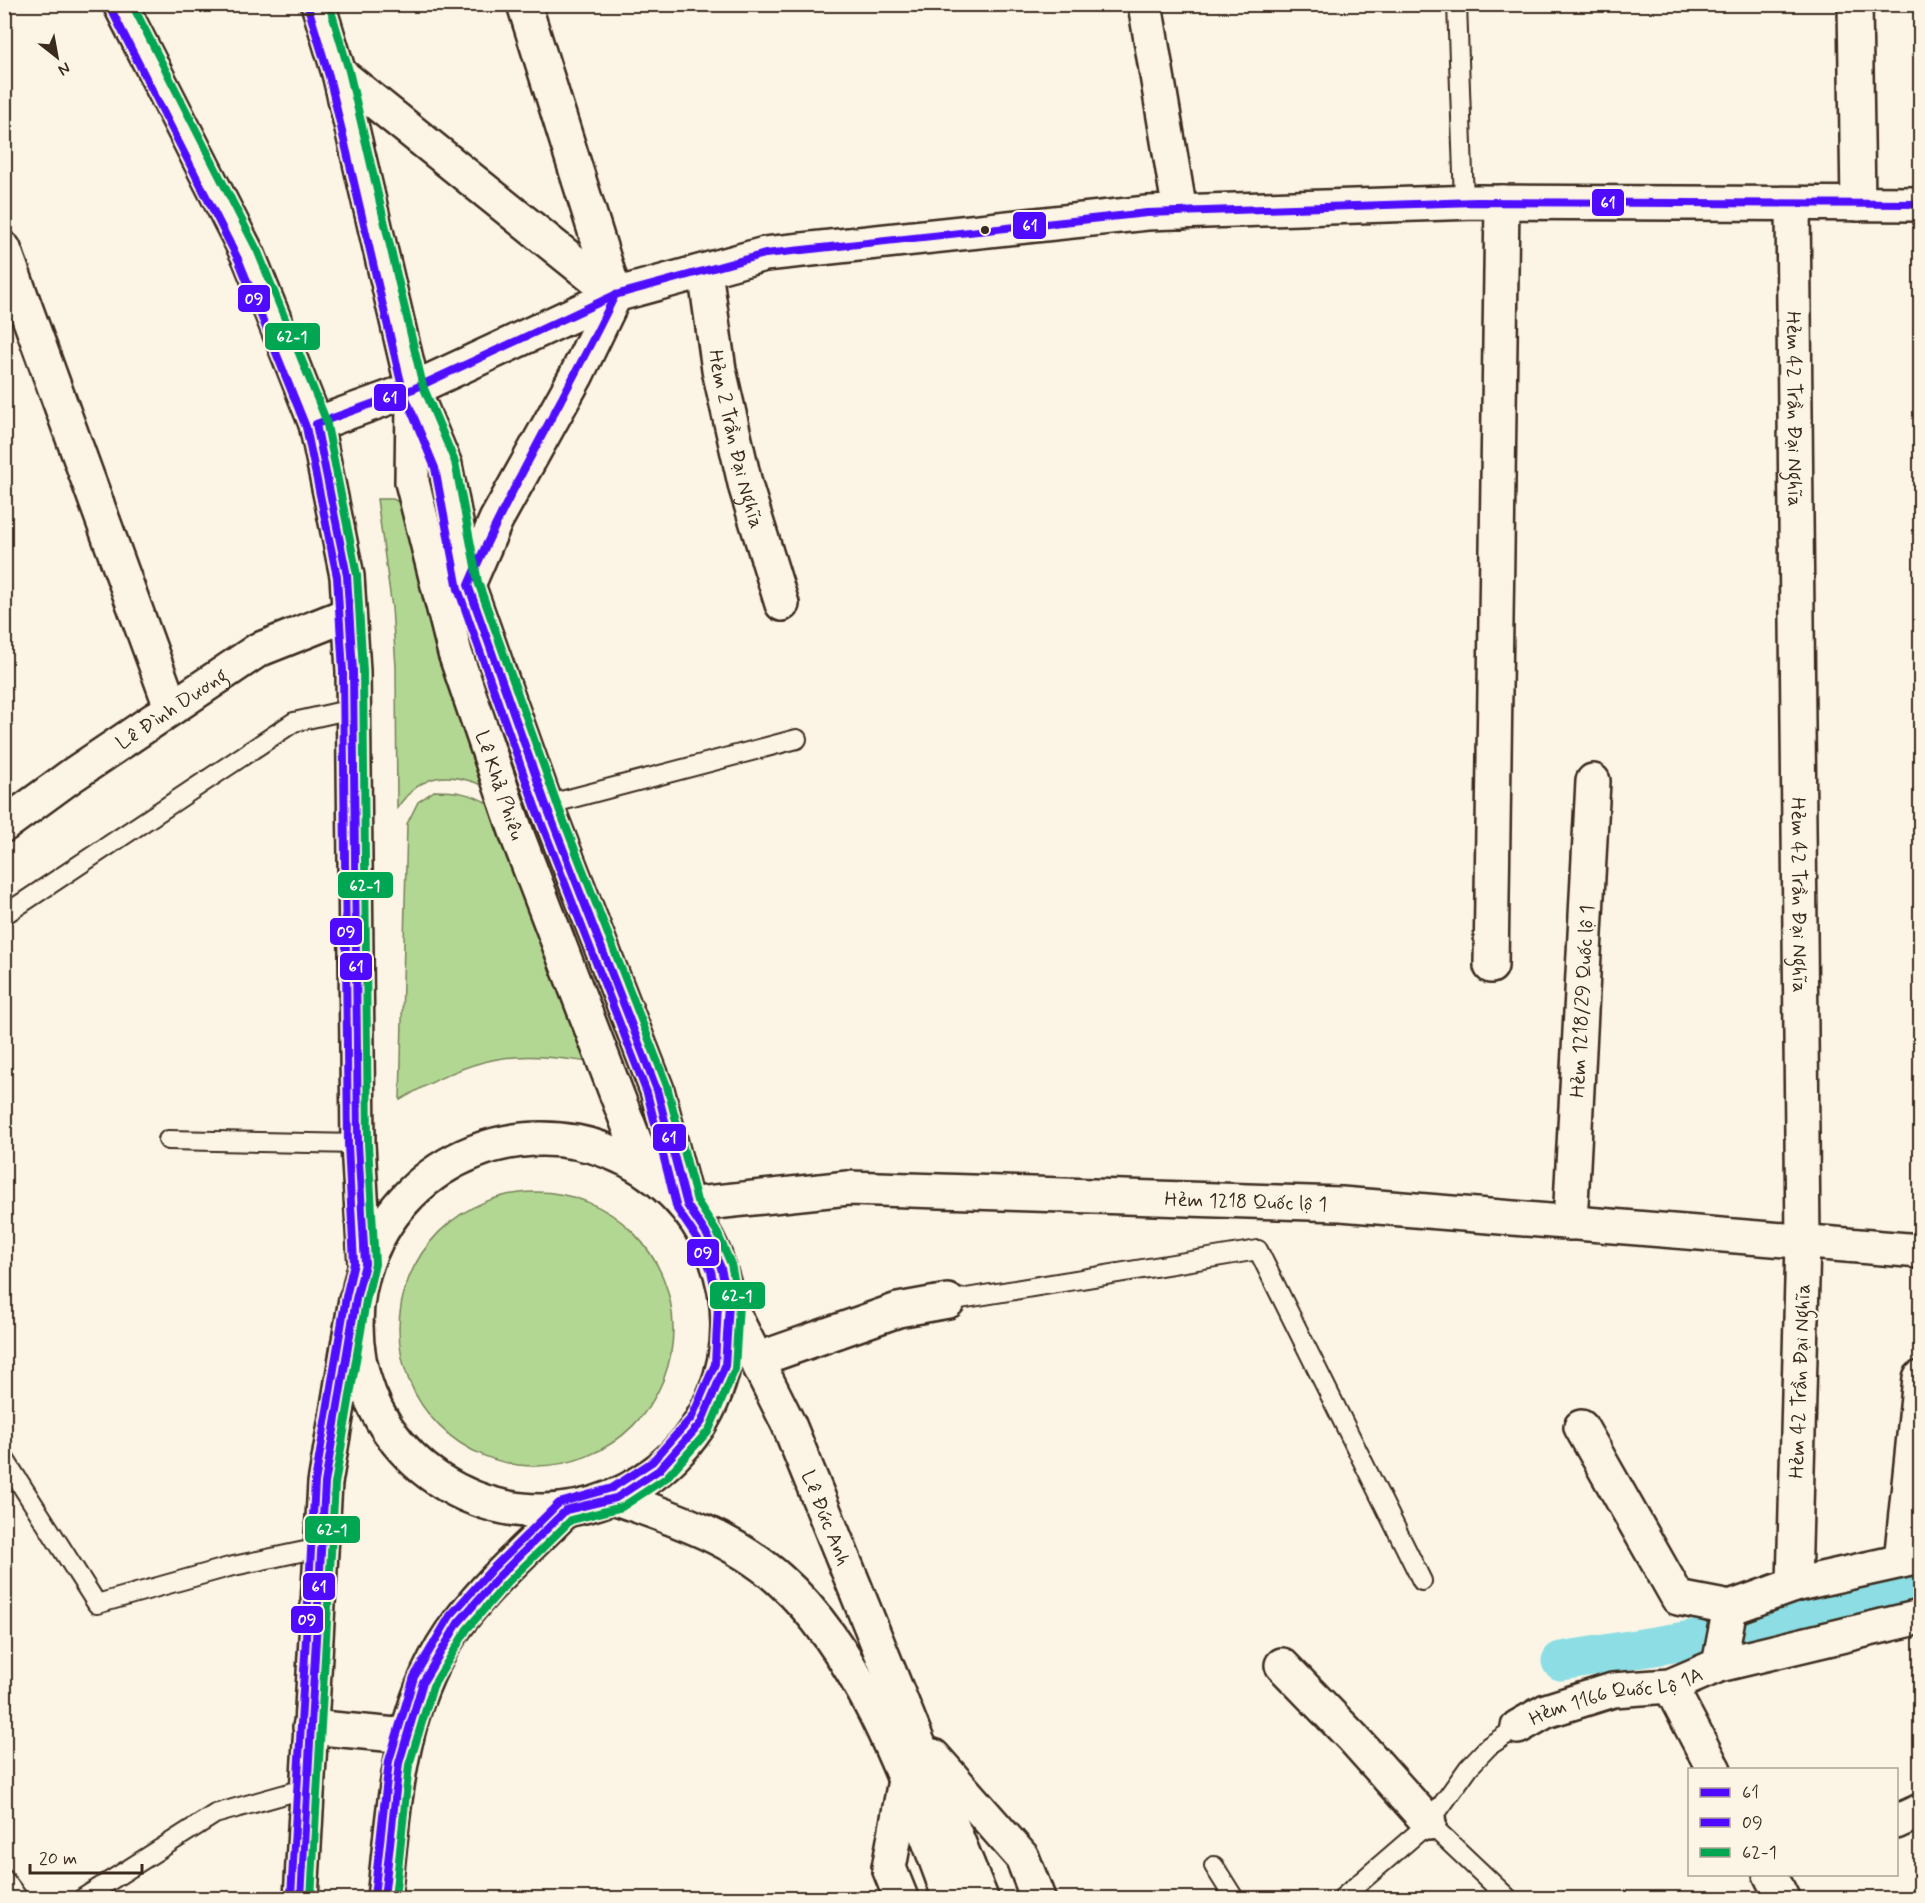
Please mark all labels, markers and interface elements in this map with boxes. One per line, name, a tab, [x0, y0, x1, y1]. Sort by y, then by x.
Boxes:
north arrow	[27, 27, 87, 87]
text: N	[54, 57, 74, 80]
line badge: 61	[1591, 188, 1625, 217]
text: 61	[1600, 193, 1616, 214]
line badge: 61	[1012, 211, 1047, 240]
text: 61	[1022, 216, 1038, 237]
unlabelled marker	[979, 224, 991, 236]
line badge: 09	[237, 284, 271, 313]
text: 09	[245, 289, 263, 310]
street label: Hẻm 42 Trần Đại Nghĩa	[1779, 311, 1808, 507]
line badge: 62-1	[264, 322, 321, 351]
text: 62-1	[277, 327, 307, 348]
street label: Hẻm 2 Trần Đại Nghĩa	[701, 348, 770, 532]
line badge: 61	[373, 383, 407, 412]
text: 61	[382, 388, 398, 409]
street label: Lê Đình Dương	[111, 662, 234, 757]
street label: Lê Khả Phiêu	[468, 727, 530, 844]
street label: Hẻm 42 Trần Đại Nghĩa	[1783, 797, 1813, 993]
line badge: 62-1	[337, 871, 394, 899]
text: 62-1	[350, 876, 380, 897]
street label: Hẻm 1218/29 Quốc lộ 1	[1565, 904, 1602, 1099]
line badge: 09	[329, 917, 363, 946]
text: 09	[337, 922, 355, 943]
line badge: 61	[339, 952, 373, 981]
text: 61	[348, 957, 364, 978]
line badge: 61	[652, 1123, 687, 1152]
text: 61	[661, 1128, 677, 1149]
street label: Hẻm 1218 Quốc lộ 1	[1164, 1186, 1328, 1219]
line badge: 09	[686, 1238, 720, 1267]
text: 09	[694, 1243, 712, 1264]
line badge: 62-1	[709, 1281, 766, 1310]
street label: Hẻm 42 Trần Đại Nghĩa	[1784, 1283, 1819, 1479]
text: 62-1	[722, 1286, 752, 1307]
street label: Lê Đức Anh	[794, 1467, 857, 1570]
line badge: 62-1	[304, 1515, 361, 1544]
text: 62-1	[317, 1520, 347, 1541]
line badge: 61	[302, 1572, 336, 1601]
text: 61	[311, 1577, 327, 1598]
line badge: 09	[290, 1605, 324, 1634]
text: 09	[298, 1610, 316, 1631]
street label: Hẻm 1166 Quốc Lộ 1A	[1524, 1661, 1708, 1733]
legend	[1688, 1768, 1898, 1876]
text: 61	[1742, 1781, 1759, 1805]
text: 09	[1742, 1811, 1763, 1835]
scale bar	[30, 1837, 142, 1875]
text: 62-1	[1742, 1841, 1777, 1865]
text: 20 m	[39, 1847, 77, 1871]

